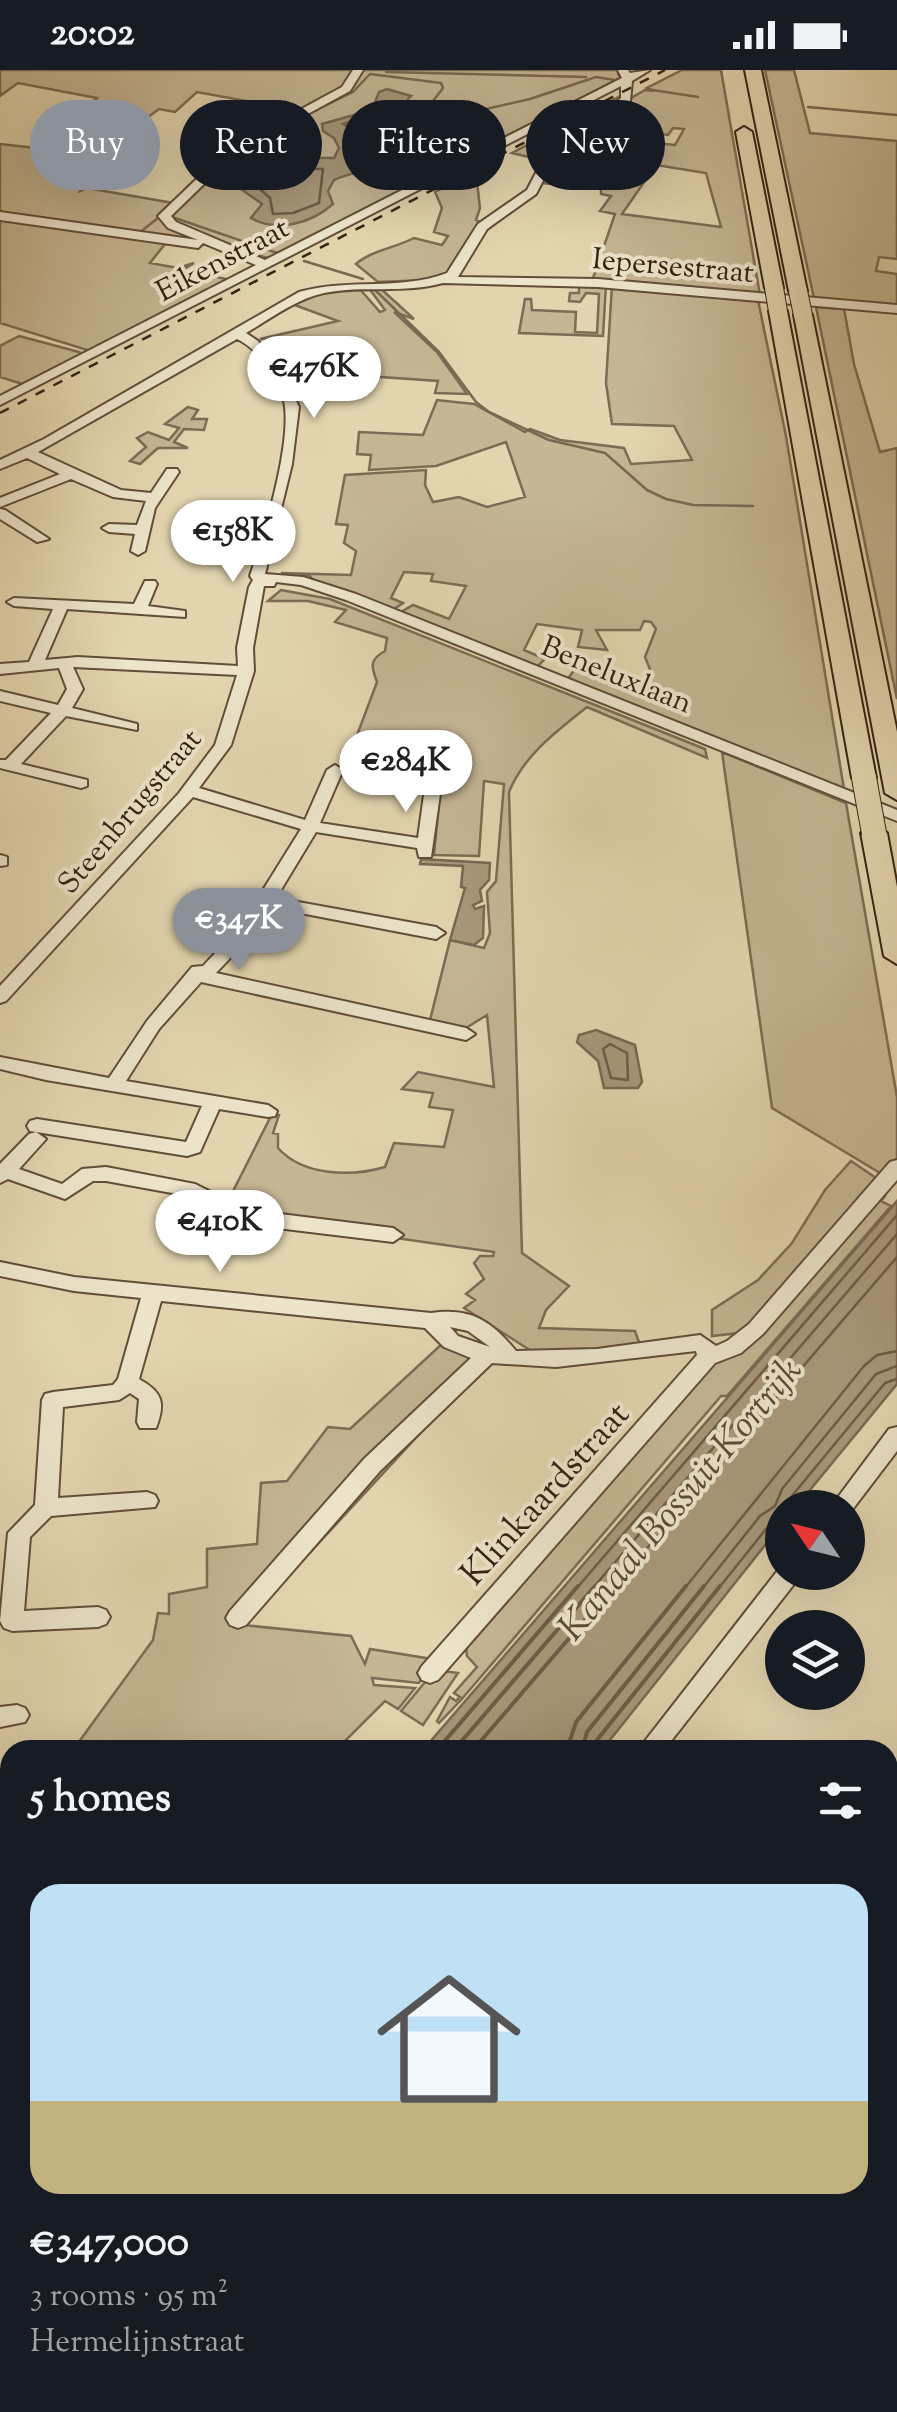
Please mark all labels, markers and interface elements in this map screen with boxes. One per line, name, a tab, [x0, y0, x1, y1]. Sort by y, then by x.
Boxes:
text: 20:02	[50, 8, 135, 62]
chip: Buy	[30, 100, 160, 190]
chip: Rent	[180, 100, 322, 190]
chip: Filters	[342, 100, 506, 190]
chip: New	[526, 100, 665, 190]
street label: Eikenstraat	[149, 208, 297, 314]
street label: Iepersestraat	[590, 239, 755, 296]
pin: €476K	[244, 336, 384, 421]
text: €476K	[269, 345, 359, 391]
pin: €158K	[163, 500, 303, 585]
text: €158K	[193, 509, 273, 555]
street label: Beneluxlaan	[534, 626, 698, 726]
street label: Steenbrugstraat	[49, 721, 213, 905]
pin: €284K	[336, 730, 476, 815]
text: €284K	[361, 739, 451, 785]
pin: €347K	[169, 888, 309, 973]
text: €347K	[195, 897, 283, 943]
pin: €410K	[150, 1190, 290, 1275]
text: €410K	[177, 1199, 263, 1245]
water label: Kanaal Bossuit-Kortrijk	[547, 1347, 817, 1654]
street label: Klinkaardstraat	[450, 1392, 643, 1599]
north arrow	[765, 1490, 865, 1590]
map controls	[765, 1490, 865, 1710]
button: layers	[765, 1610, 865, 1710]
text: 5 homes	[30, 1770, 171, 1830]
icon: filters	[813, 1773, 868, 1828]
icon: home	[359, 1949, 539, 2129]
text: €347,000	[30, 2214, 189, 2274]
text: 3 rooms · 95 m²	[30, 2274, 228, 2320]
text: Hermelijnstraat	[30, 2320, 245, 2366]

